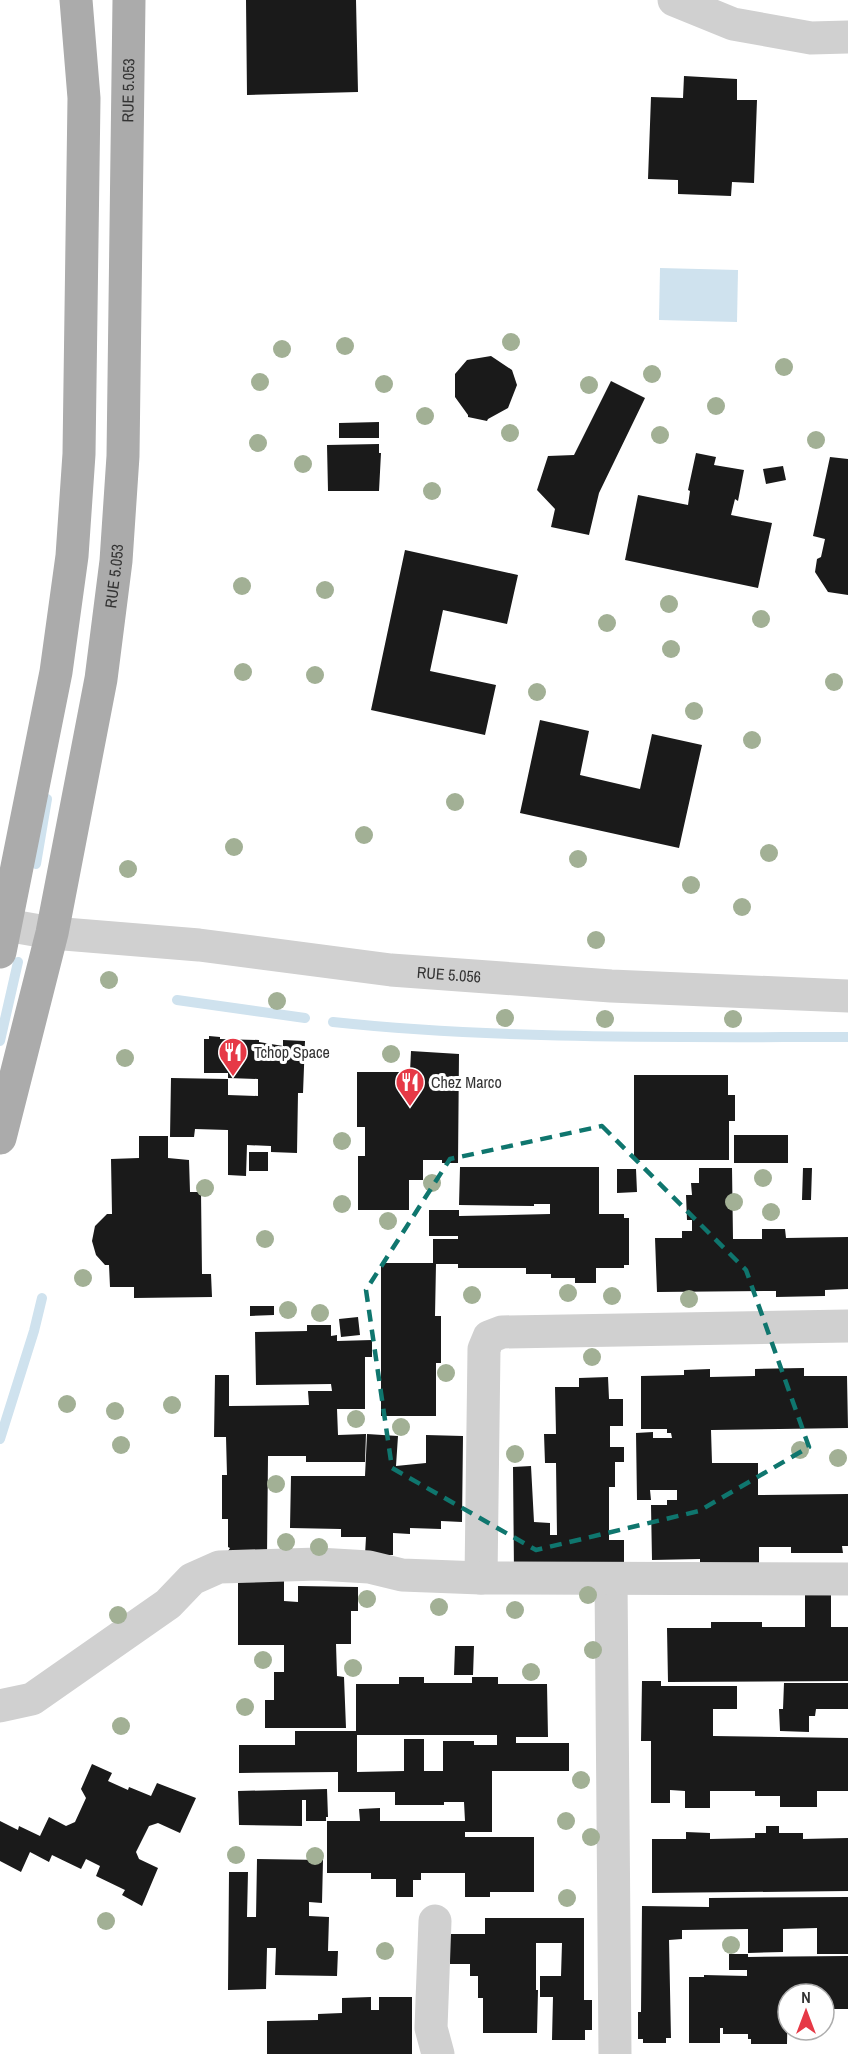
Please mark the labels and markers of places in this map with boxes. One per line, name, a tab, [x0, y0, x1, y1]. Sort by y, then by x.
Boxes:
restaurant icon: Tchop Space	[217, 1036, 249, 1078]
place label: Tchop Space	[254, 1041, 330, 1063]
restaurant icon: Chez Marco	[394, 1066, 426, 1108]
place label: Chez Marco	[431, 1071, 502, 1093]

